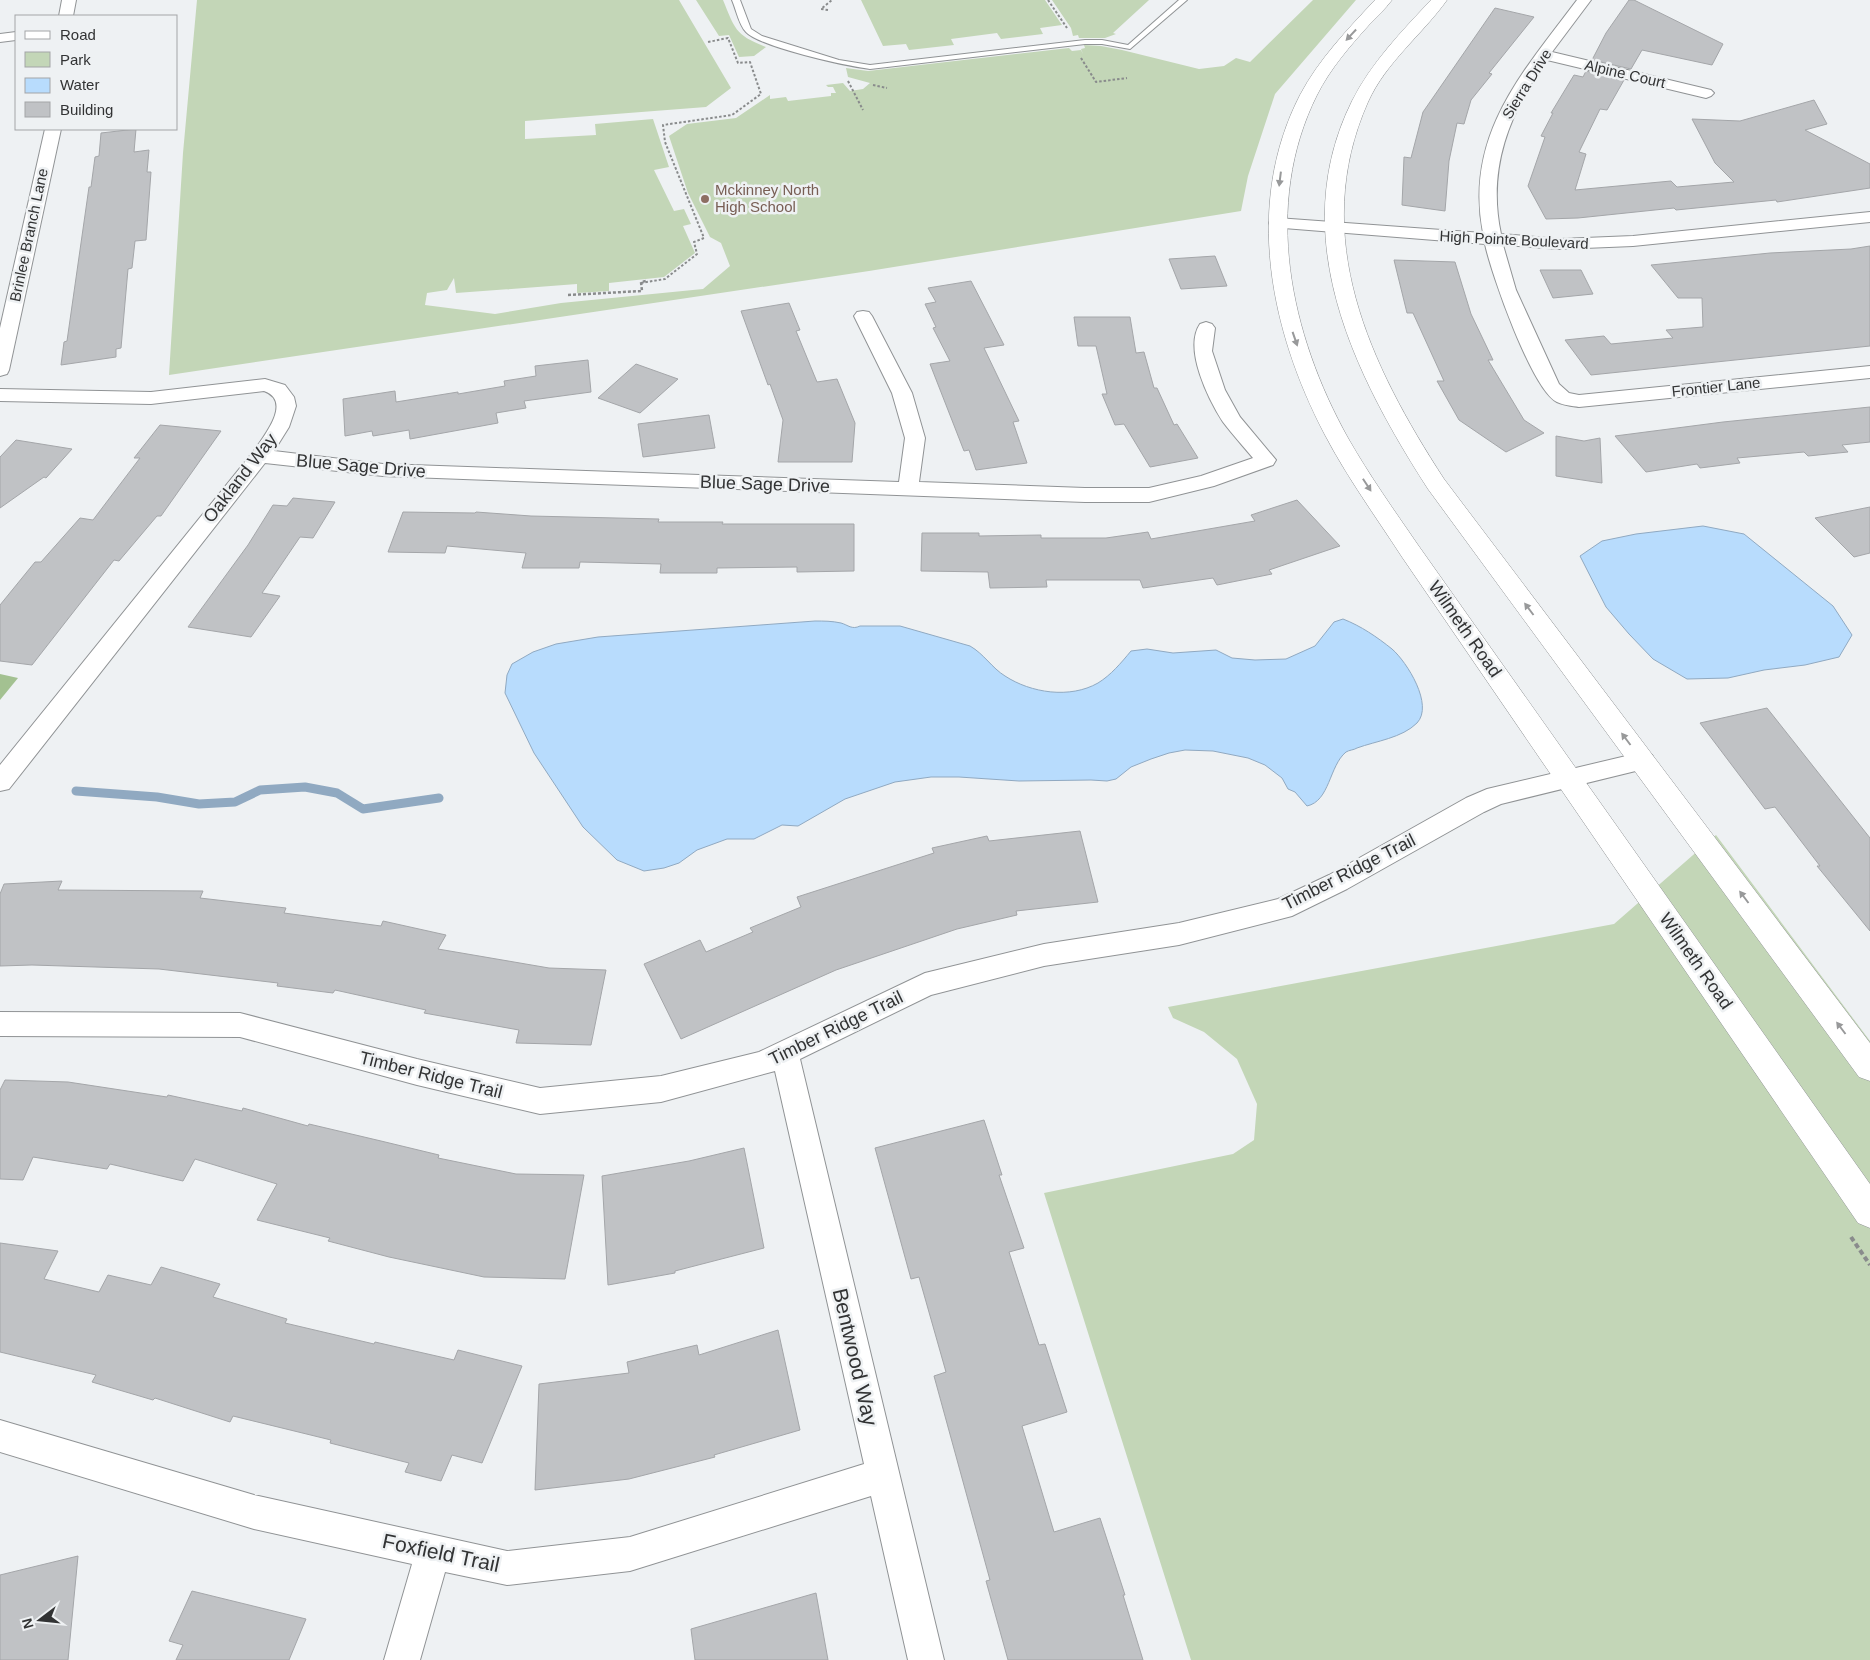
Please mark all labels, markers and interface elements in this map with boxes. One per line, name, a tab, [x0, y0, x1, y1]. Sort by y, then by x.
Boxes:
legend	[15, 15, 178, 130]
text: Road	[60, 26, 96, 43]
one-way arrow	[1345, 29, 1357, 41]
street label: Sierra Drive	[1498, 46, 1555, 122]
text: Park	[60, 51, 91, 68]
street label: Alpine Court	[1583, 56, 1668, 91]
text: Water	[60, 76, 99, 93]
text: Building	[60, 101, 113, 118]
street label: Brinlee Branch Lane	[6, 167, 51, 303]
one-way arrow	[1276, 171, 1284, 187]
place label: Mckinney North High School	[715, 181, 819, 215]
marker: Mckinney North High School	[699, 193, 711, 205]
street label: High Pointe Boulevard	[1439, 227, 1589, 252]
one-way arrow	[1292, 332, 1300, 347]
street label: Frontier Lane	[1671, 373, 1761, 400]
street label: Oakland Way	[199, 430, 281, 526]
street label: Blue Sage Drive	[295, 450, 427, 482]
street label: Blue Sage Drive	[700, 472, 830, 496]
one-way arrow	[1362, 478, 1371, 492]
street label: Wilmeth Road	[1424, 577, 1506, 681]
one-way arrow	[1524, 602, 1534, 616]
one-way arrow	[1621, 732, 1631, 746]
street label: Timber Ridge Trail	[1279, 830, 1419, 914]
one-way arrow	[1739, 890, 1749, 904]
street label: Wilmeth Road	[1655, 909, 1737, 1013]
street label: Timber Ridge Trail	[766, 987, 906, 1069]
one-way arrow	[1836, 1021, 1846, 1035]
street label: Timber Ridge Trail	[358, 1048, 504, 1102]
street label: Bentwood Way	[828, 1286, 883, 1428]
street label: Foxfield Trail	[380, 1529, 502, 1576]
north arrow	[15, 1595, 65, 1645]
text: N	[18, 1617, 37, 1631]

